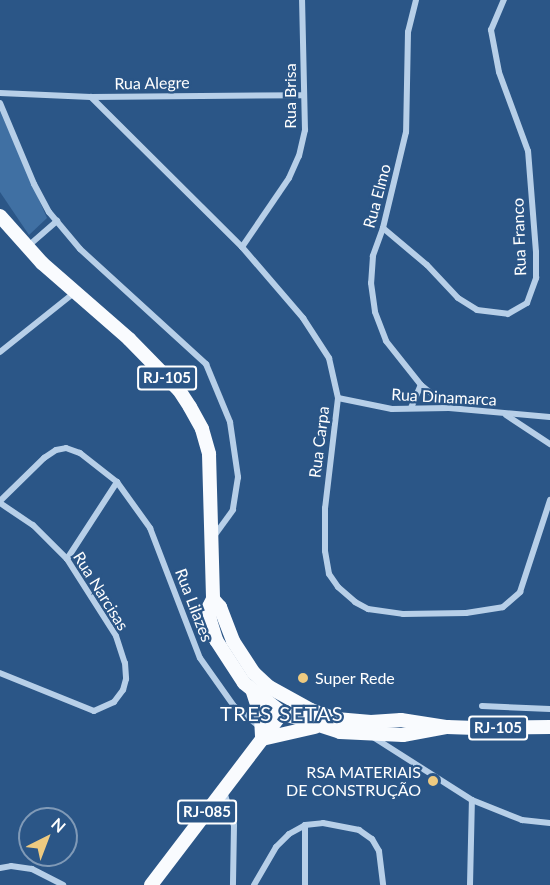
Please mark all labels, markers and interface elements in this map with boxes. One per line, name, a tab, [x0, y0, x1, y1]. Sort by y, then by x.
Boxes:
street label: Rua Brisa	[280, 63, 300, 129]
street label: Rua Alegre	[114, 73, 190, 93]
street label: Rua Elmo	[359, 162, 395, 230]
street label: Rua Franco	[508, 198, 530, 276]
road number: RJ-105	[137, 366, 197, 390]
street label: Rua Dinamarca	[391, 385, 497, 409]
street label: Rua Carpa	[305, 405, 333, 479]
street label: Rua Narcisas	[69, 548, 133, 634]
street label: Rua Lilazes	[171, 566, 217, 644]
place label: Super Rede	[315, 668, 395, 688]
marker: Super Rede	[296, 671, 310, 685]
district label: TRES SETAS	[220, 701, 344, 725]
road number: RJ-105	[468, 716, 528, 740]
place label: RSA MATERIAIS DE CONSTRUÇÃO	[286, 762, 421, 800]
marker: RSA MATERIAIS DE CONSTRUÇÃO	[426, 774, 440, 788]
road number: RJ-085	[177, 800, 237, 824]
north arrow	[18, 807, 78, 867]
text: N	[48, 814, 70, 836]

